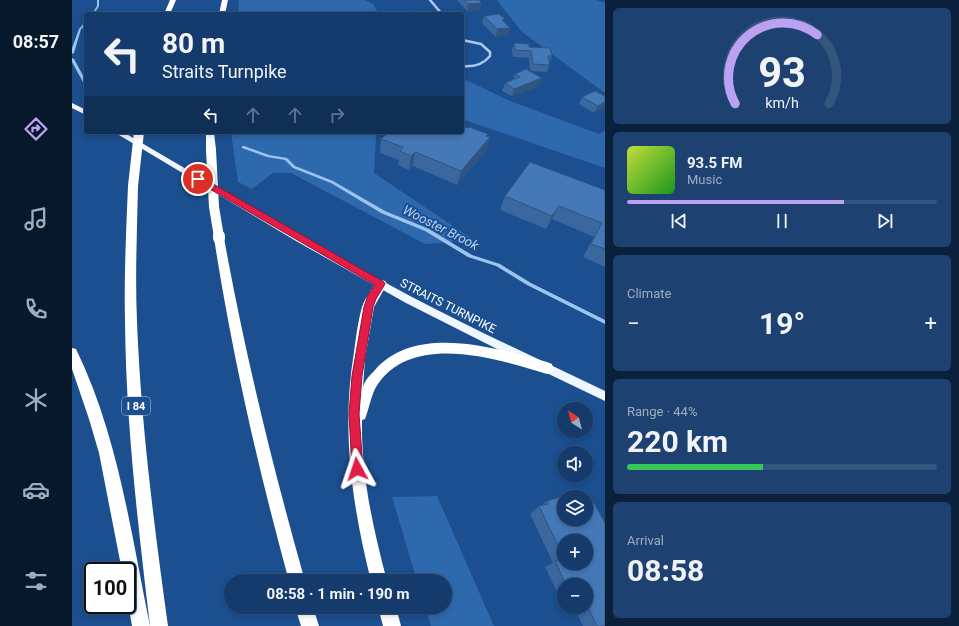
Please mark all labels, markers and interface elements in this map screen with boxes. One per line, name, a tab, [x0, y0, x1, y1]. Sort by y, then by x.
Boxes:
text: 80 m	[162, 27, 225, 60]
icon: left	[96, 28, 148, 80]
text: 08:57	[13, 31, 59, 52]
text: 93	[758, 48, 806, 97]
text: Straits Turnpike	[162, 61, 287, 82]
text: km/h	[765, 94, 799, 110]
icon: left	[200, 104, 222, 126]
icon: ahead	[242, 104, 264, 126]
icon: ahead	[284, 104, 306, 126]
icon: right	[326, 104, 348, 126]
icon: directions	[22, 115, 50, 143]
text: 93.5 FM	[687, 154, 742, 172]
pin	[181, 162, 215, 196]
icon: arrive	[187, 168, 209, 190]
text: Music	[687, 172, 722, 187]
water label: Wooster Brook	[400, 202, 482, 253]
icon: music	[22, 205, 50, 233]
icon: previous	[668, 210, 690, 232]
icon: pause	[771, 210, 793, 232]
icon: next	[874, 210, 896, 232]
street label: STRAITS TURNPIKE	[398, 276, 498, 336]
text: Climate	[627, 286, 671, 301]
icon: phone	[22, 295, 50, 323]
text: 19°	[759, 306, 805, 341]
text: −	[627, 311, 640, 336]
text: +	[925, 311, 937, 336]
icon: climate	[22, 386, 50, 414]
road number: I 84	[122, 397, 150, 415]
north arrow	[557, 402, 593, 438]
map controls	[557, 402, 593, 614]
text: Range · 44%	[627, 404, 697, 419]
text: 220 km	[627, 424, 728, 459]
button: sound	[557, 446, 593, 482]
position arrow	[336, 448, 378, 490]
icon: car	[22, 476, 50, 504]
button: layers	[557, 490, 593, 526]
text: Arrival	[627, 533, 664, 548]
button: +	[557, 534, 593, 570]
text: 08:58	[627, 553, 704, 588]
speed limit sign: 100	[84, 562, 136, 614]
icon: filters	[22, 567, 50, 595]
button: −	[557, 578, 593, 614]
text: 08:58 · 1 min · 190 m	[267, 585, 409, 603]

